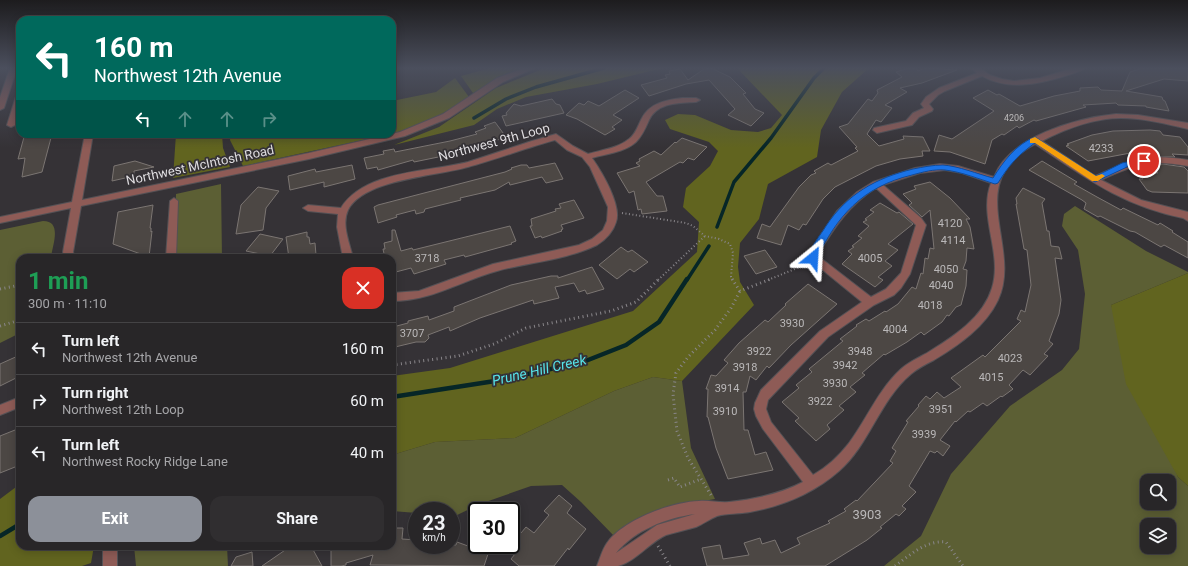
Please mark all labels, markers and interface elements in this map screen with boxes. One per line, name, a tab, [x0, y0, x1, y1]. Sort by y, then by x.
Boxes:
text: 160 m	[94, 31, 173, 64]
icon: left	[28, 32, 80, 84]
text: Northwest 12th Avenue	[94, 65, 282, 86]
icon: left	[132, 108, 154, 130]
icon: ahead	[174, 108, 196, 130]
icon: ahead	[216, 108, 238, 130]
icon: right	[258, 108, 280, 130]
house number: 4206	[1004, 113, 1024, 123]
street label: Northwest 9th Loop	[437, 120, 551, 164]
street label: Northwest McIntosh Road	[125, 142, 275, 188]
house number: 4233	[1089, 142, 1113, 155]
pin	[1127, 144, 1161, 178]
icon: arrive	[1133, 150, 1155, 172]
house number: 4120	[938, 217, 962, 230]
house number: 4114	[941, 234, 965, 247]
position arrow	[792, 237, 834, 279]
house number: 3718	[415, 252, 439, 265]
house number: 4005	[858, 252, 882, 265]
house number: 4050	[934, 263, 958, 276]
text: 1 min	[28, 267, 88, 295]
button: close	[342, 267, 384, 309]
house number: 4040	[929, 279, 953, 292]
text: 300 m · 11:10	[28, 296, 107, 311]
house number: 4018	[918, 299, 942, 312]
house number: 3930	[780, 317, 804, 330]
house number: 4004	[883, 323, 907, 336]
house number: 3707	[400, 327, 424, 340]
text: Turn left	[62, 332, 119, 350]
icon: left	[28, 338, 50, 360]
text: 160 m	[342, 340, 384, 358]
house number: 3922	[747, 345, 771, 358]
house number: 3948	[848, 345, 872, 358]
text: Northwest 12th Avenue	[62, 350, 197, 365]
water label: Prune Hill Creek	[490, 351, 589, 389]
house number: 4023	[998, 352, 1022, 365]
house number: 3942	[833, 359, 857, 372]
house number: 3918	[733, 361, 757, 374]
house number: 4015	[979, 371, 1003, 384]
house number: 3930	[823, 377, 847, 390]
house number: 3914	[715, 382, 739, 395]
text: Turn right	[62, 384, 128, 402]
icon: right	[28, 390, 50, 412]
text: 60 m	[350, 392, 384, 410]
house number: 3922	[808, 395, 832, 408]
text: Northwest 12th Loop	[62, 402, 184, 417]
house number: 3951	[929, 403, 953, 416]
house number: 3910	[713, 405, 737, 418]
house number: 3939	[912, 428, 936, 441]
text: Turn left	[62, 436, 119, 454]
icon: left	[28, 442, 50, 464]
text: 40 m	[350, 444, 384, 462]
text: Northwest Rocky Ridge Lane	[62, 454, 228, 469]
map controls	[1140, 474, 1176, 554]
button: search	[1140, 474, 1176, 510]
button: Exit	[28, 496, 202, 542]
button: Share	[210, 496, 384, 542]
speed limit sign: 30	[468, 502, 520, 554]
house number: 3903	[852, 507, 882, 522]
text: 23	[423, 511, 445, 535]
button: layers	[1140, 518, 1176, 554]
text: km/h	[422, 532, 446, 543]

